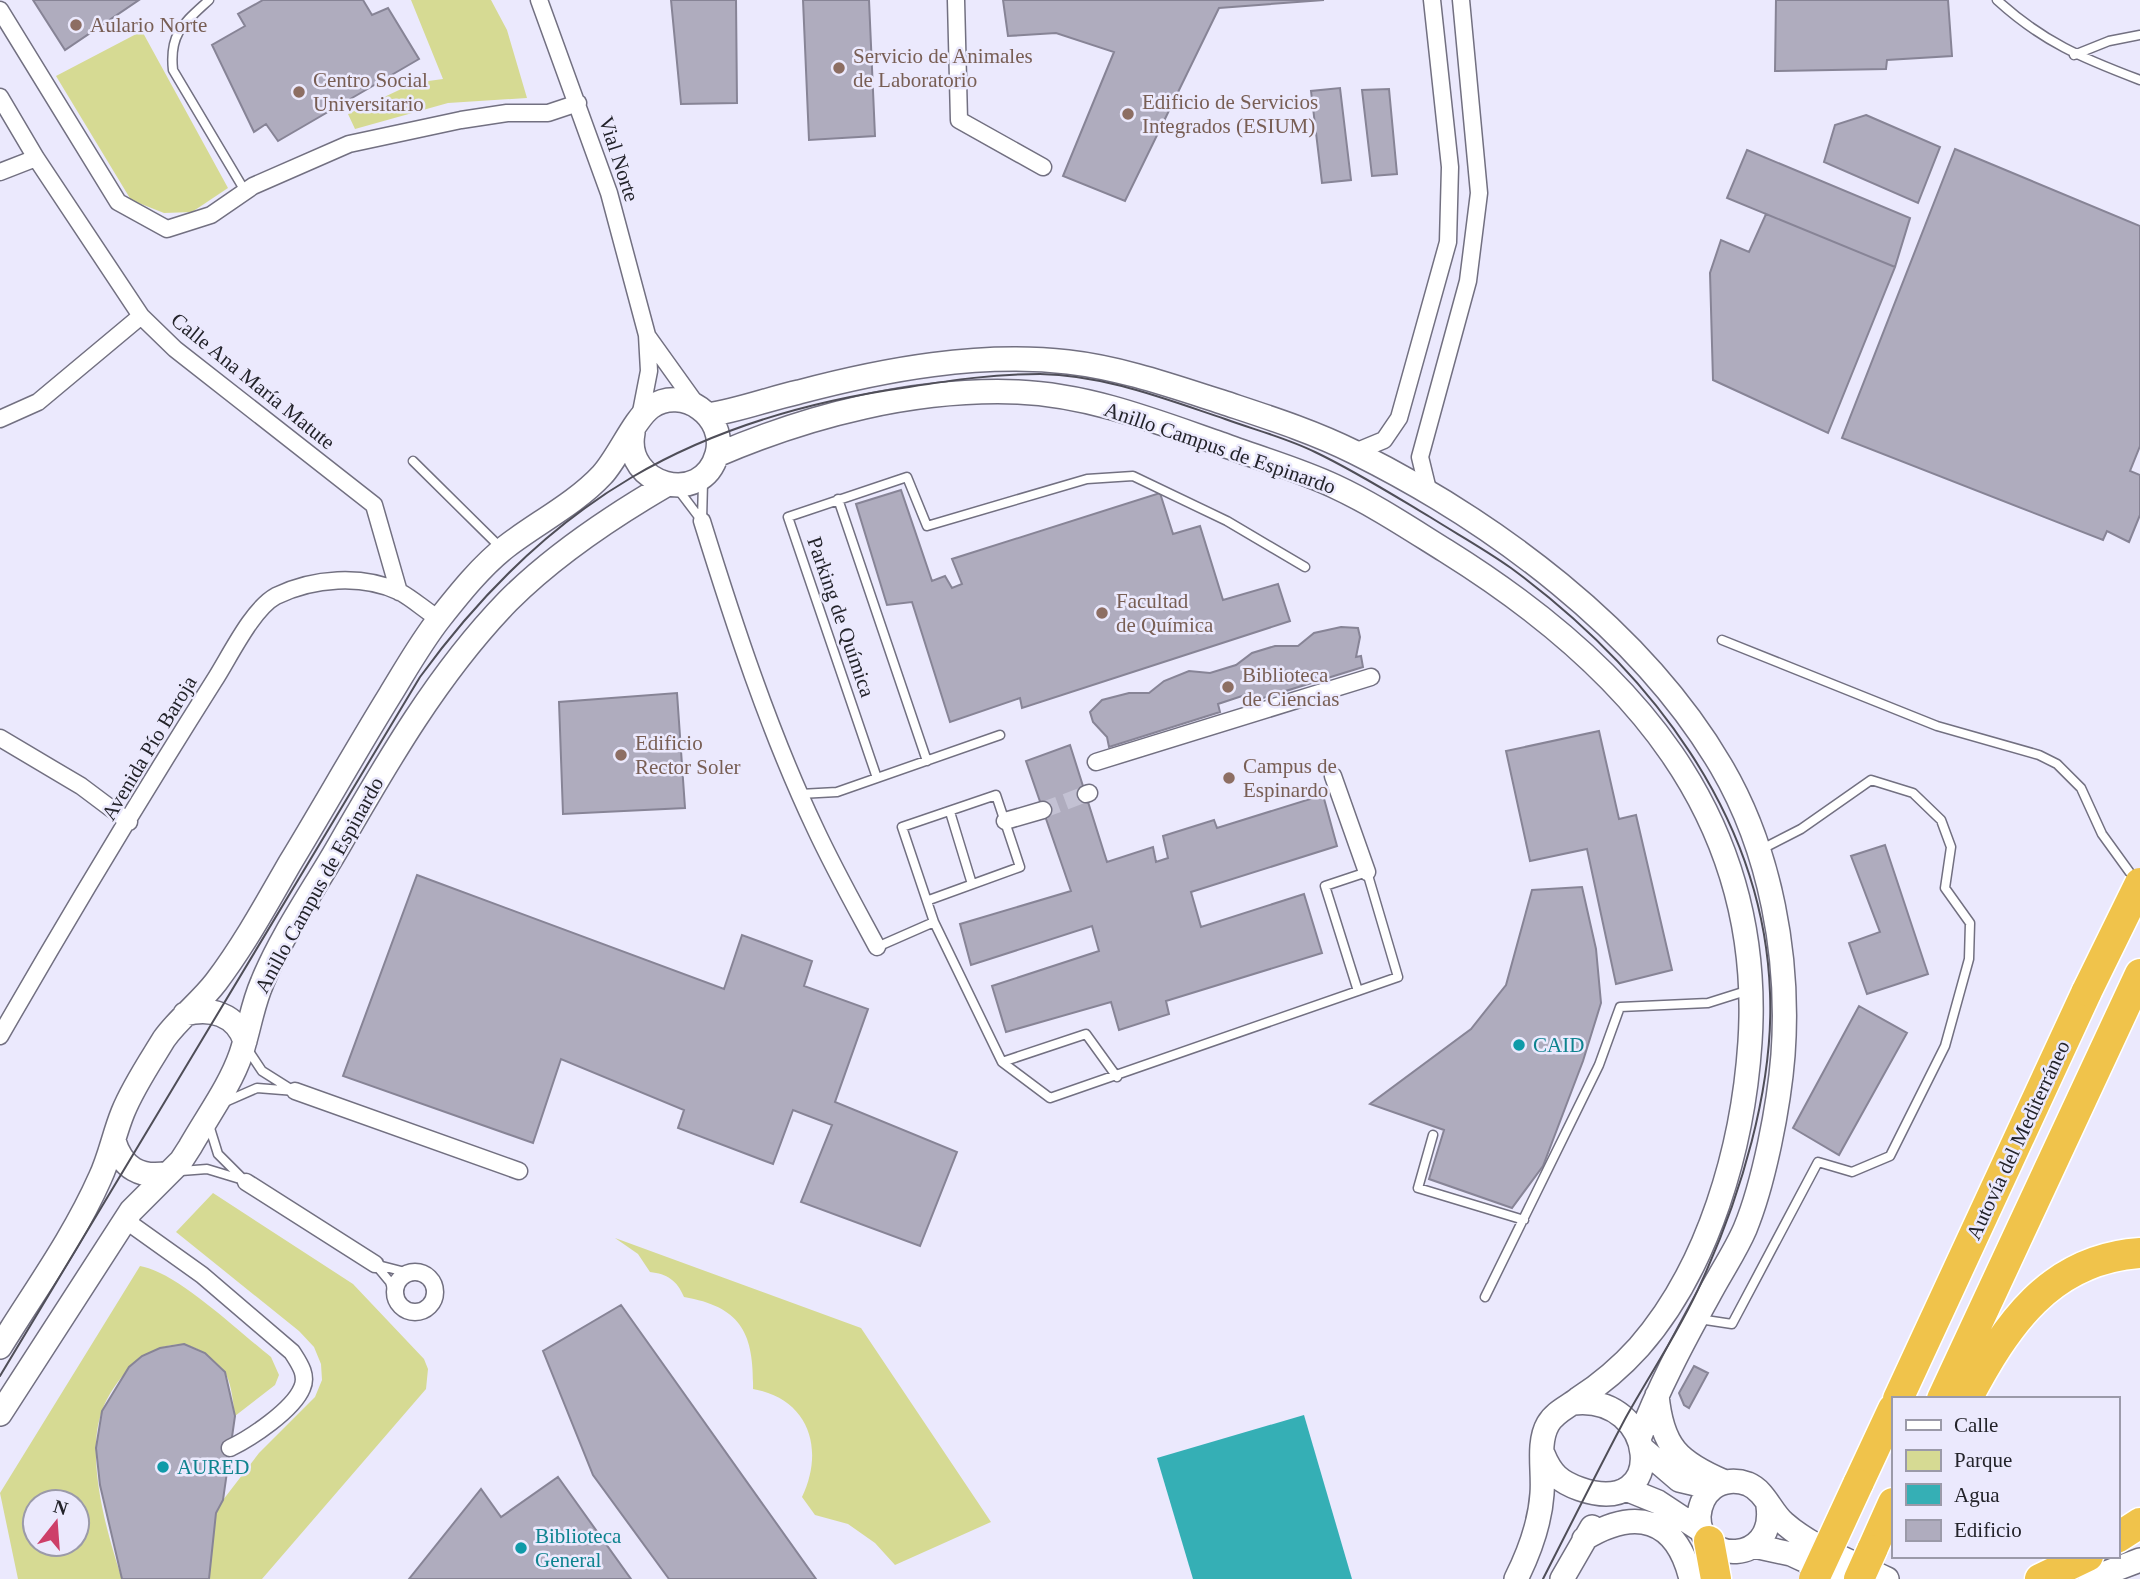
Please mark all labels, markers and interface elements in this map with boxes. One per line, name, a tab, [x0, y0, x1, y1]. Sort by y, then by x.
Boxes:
place label: Aulario Norte	[90, 13, 207, 37]
marker: Aulario Norte	[68, 17, 84, 33]
place label: Servicio de Animales de Laboratorio	[853, 44, 1033, 92]
marker: Servicio de Animales de Laboratorio	[831, 60, 847, 76]
place label: Centro Social Universitario	[313, 68, 428, 116]
marker: Centro Social Universitario	[291, 84, 307, 100]
place label: Edificio de Servicios Integrados (ESIUM)	[1142, 90, 1318, 138]
marker: Edificio de Servicios Integrados (ESIUM)	[1120, 106, 1136, 122]
street label: Vial Norte	[594, 113, 644, 205]
street label: Calle Ana María Matute	[166, 308, 340, 454]
street label: Anillo Campus de Espinardo	[1101, 397, 1339, 499]
street label: Parking de Química	[802, 534, 880, 701]
place label: Facultad de Química	[1116, 589, 1214, 637]
marker: Facultad de Química	[1094, 605, 1110, 621]
place label: Biblioteca de Ciencias	[1242, 663, 1339, 711]
street label: Avenida Pío Baroja	[96, 671, 202, 825]
marker: Biblioteca de Ciencias	[1220, 679, 1236, 695]
place label: Edificio Rector Soler	[635, 731, 741, 779]
marker: Edificio Rector Soler	[613, 747, 629, 763]
place label: Campus de Espinardo	[1243, 754, 1337, 802]
marker: Campus de Espinardo	[1221, 770, 1237, 786]
street label: Anillo Campus de Espinardo	[250, 773, 388, 997]
place label: CAID	[1533, 1033, 1584, 1057]
marker: CAID	[1511, 1037, 1527, 1053]
street label: Autovía del Mediterráneo	[1961, 1037, 2075, 1243]
legend	[1892, 1397, 2119, 1558]
text: Calle	[1954, 1413, 1998, 1437]
text: Parque	[1954, 1448, 2012, 1472]
place label: AURED	[177, 1455, 249, 1479]
marker: AURED	[155, 1459, 171, 1475]
text: Agua	[1954, 1483, 2000, 1507]
north arrow	[21, 1488, 91, 1558]
text: N	[51, 1495, 71, 1519]
text: Edificio	[1954, 1518, 2022, 1542]
place label: Biblioteca General	[535, 1524, 622, 1572]
marker: Biblioteca General	[513, 1540, 529, 1556]

